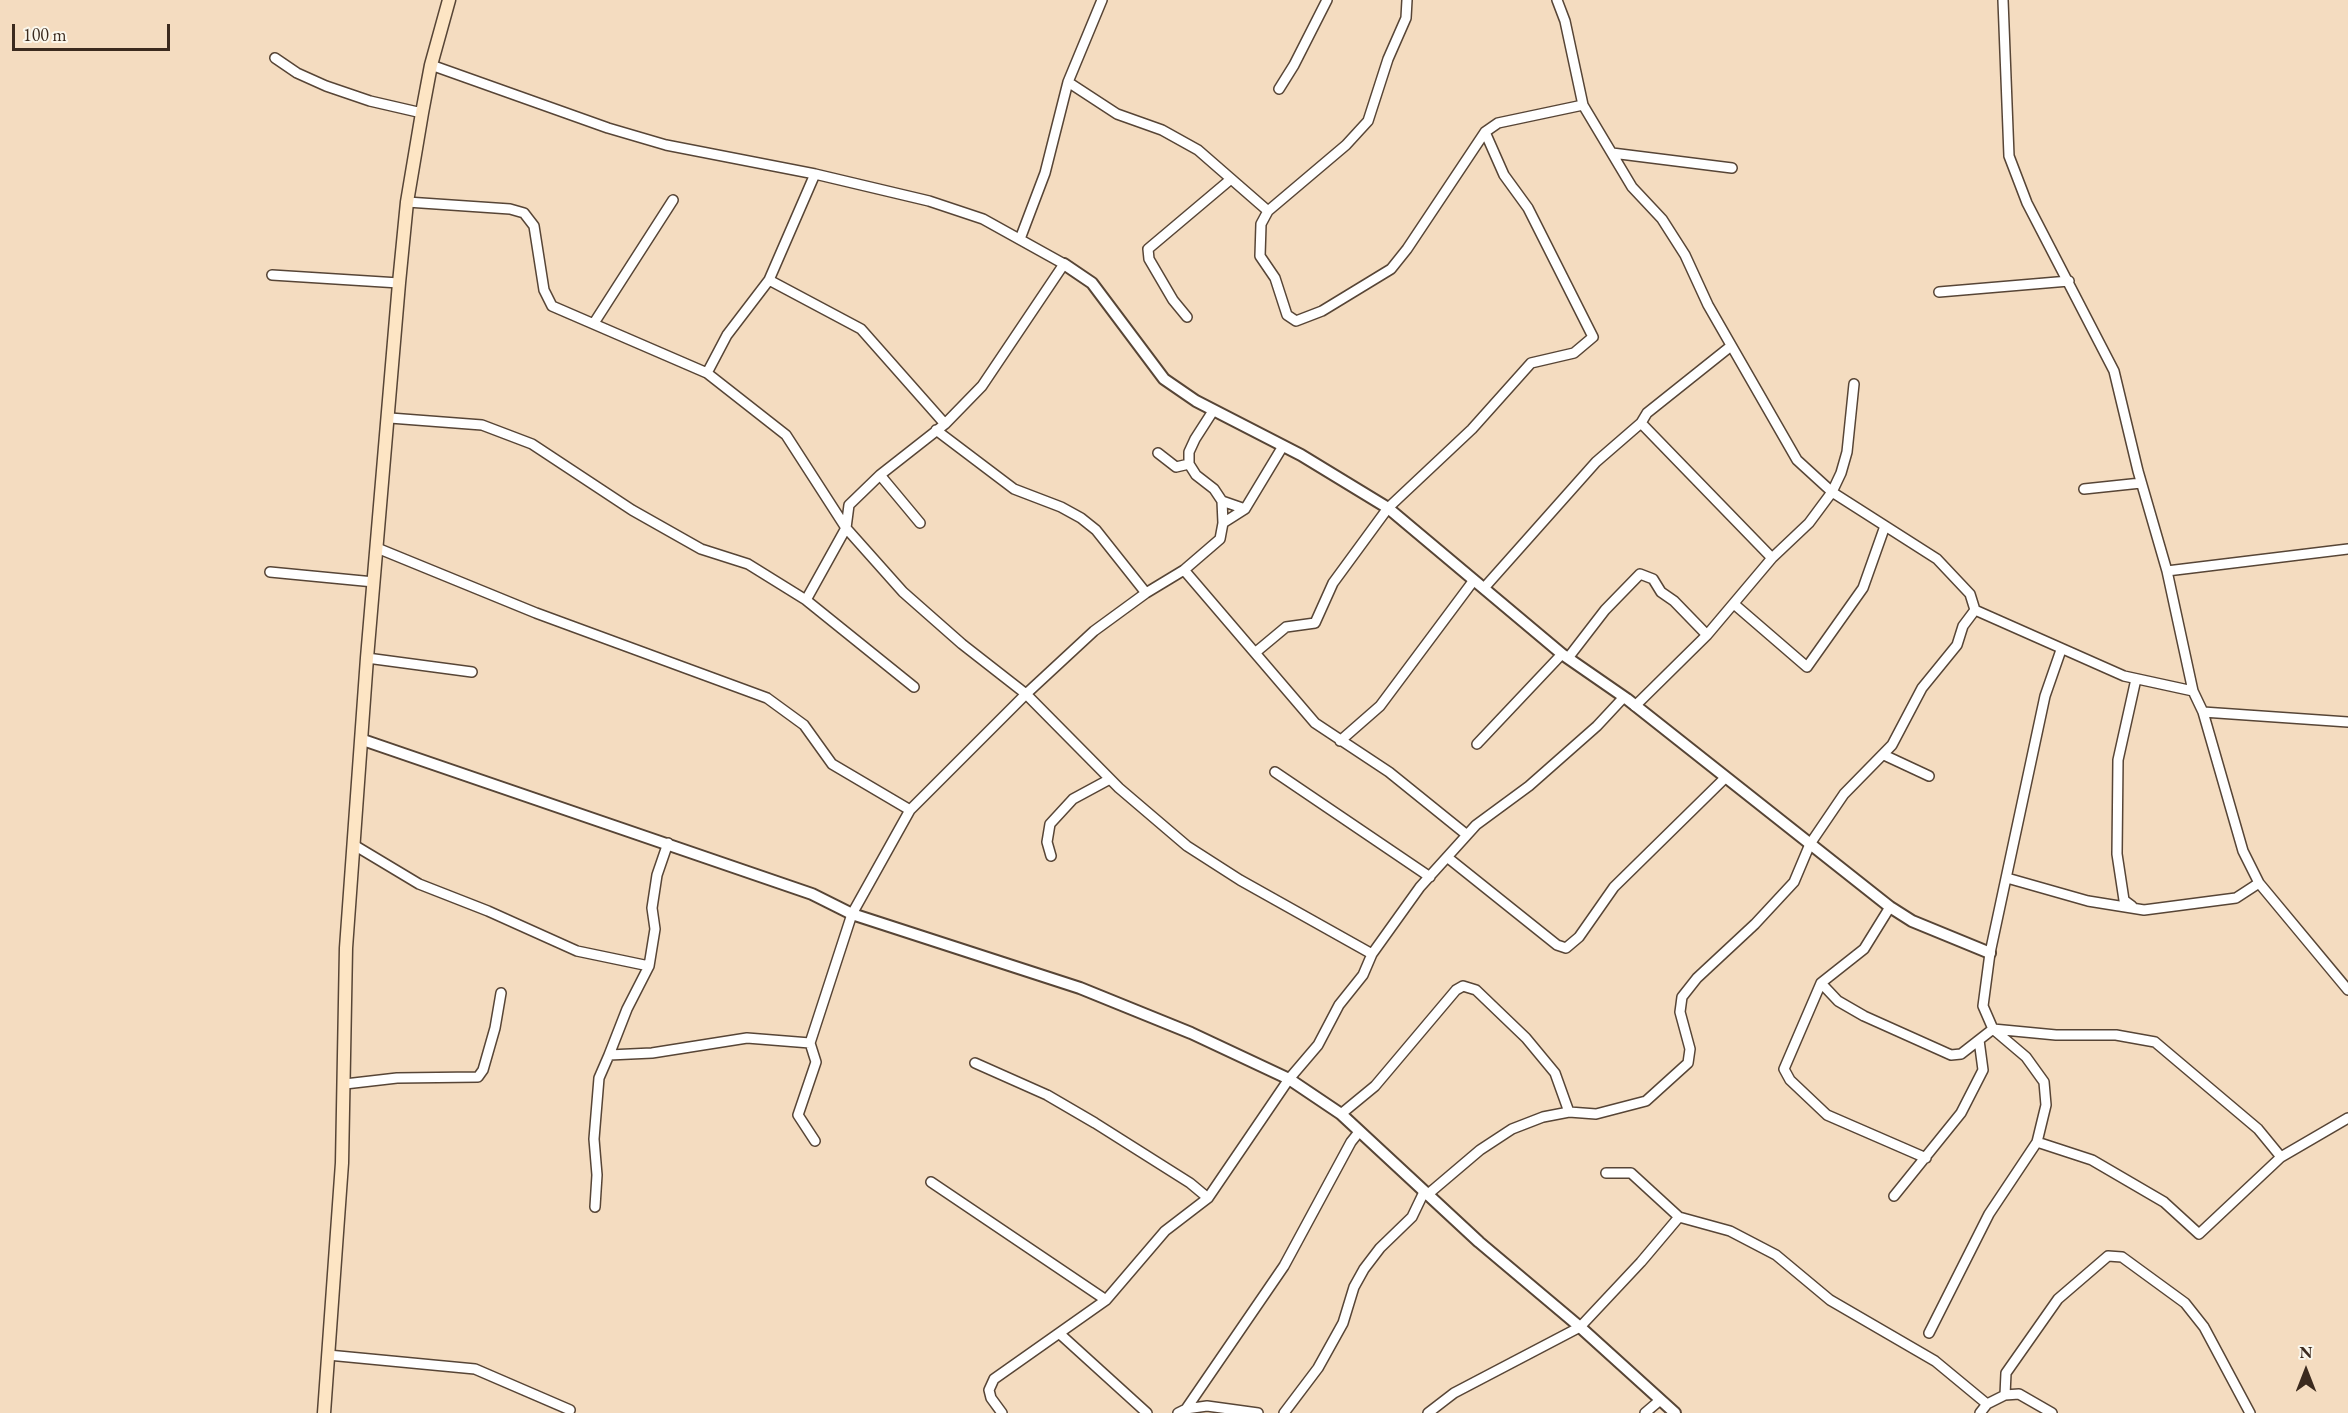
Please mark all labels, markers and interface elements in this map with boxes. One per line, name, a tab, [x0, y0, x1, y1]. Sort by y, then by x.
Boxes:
scale bar	[15, 12, 172, 50]
text: 100 m	[23, 23, 67, 46]
north arrow	[2276, 1341, 2336, 1401]
text: N	[2300, 1342, 2312, 1363]

